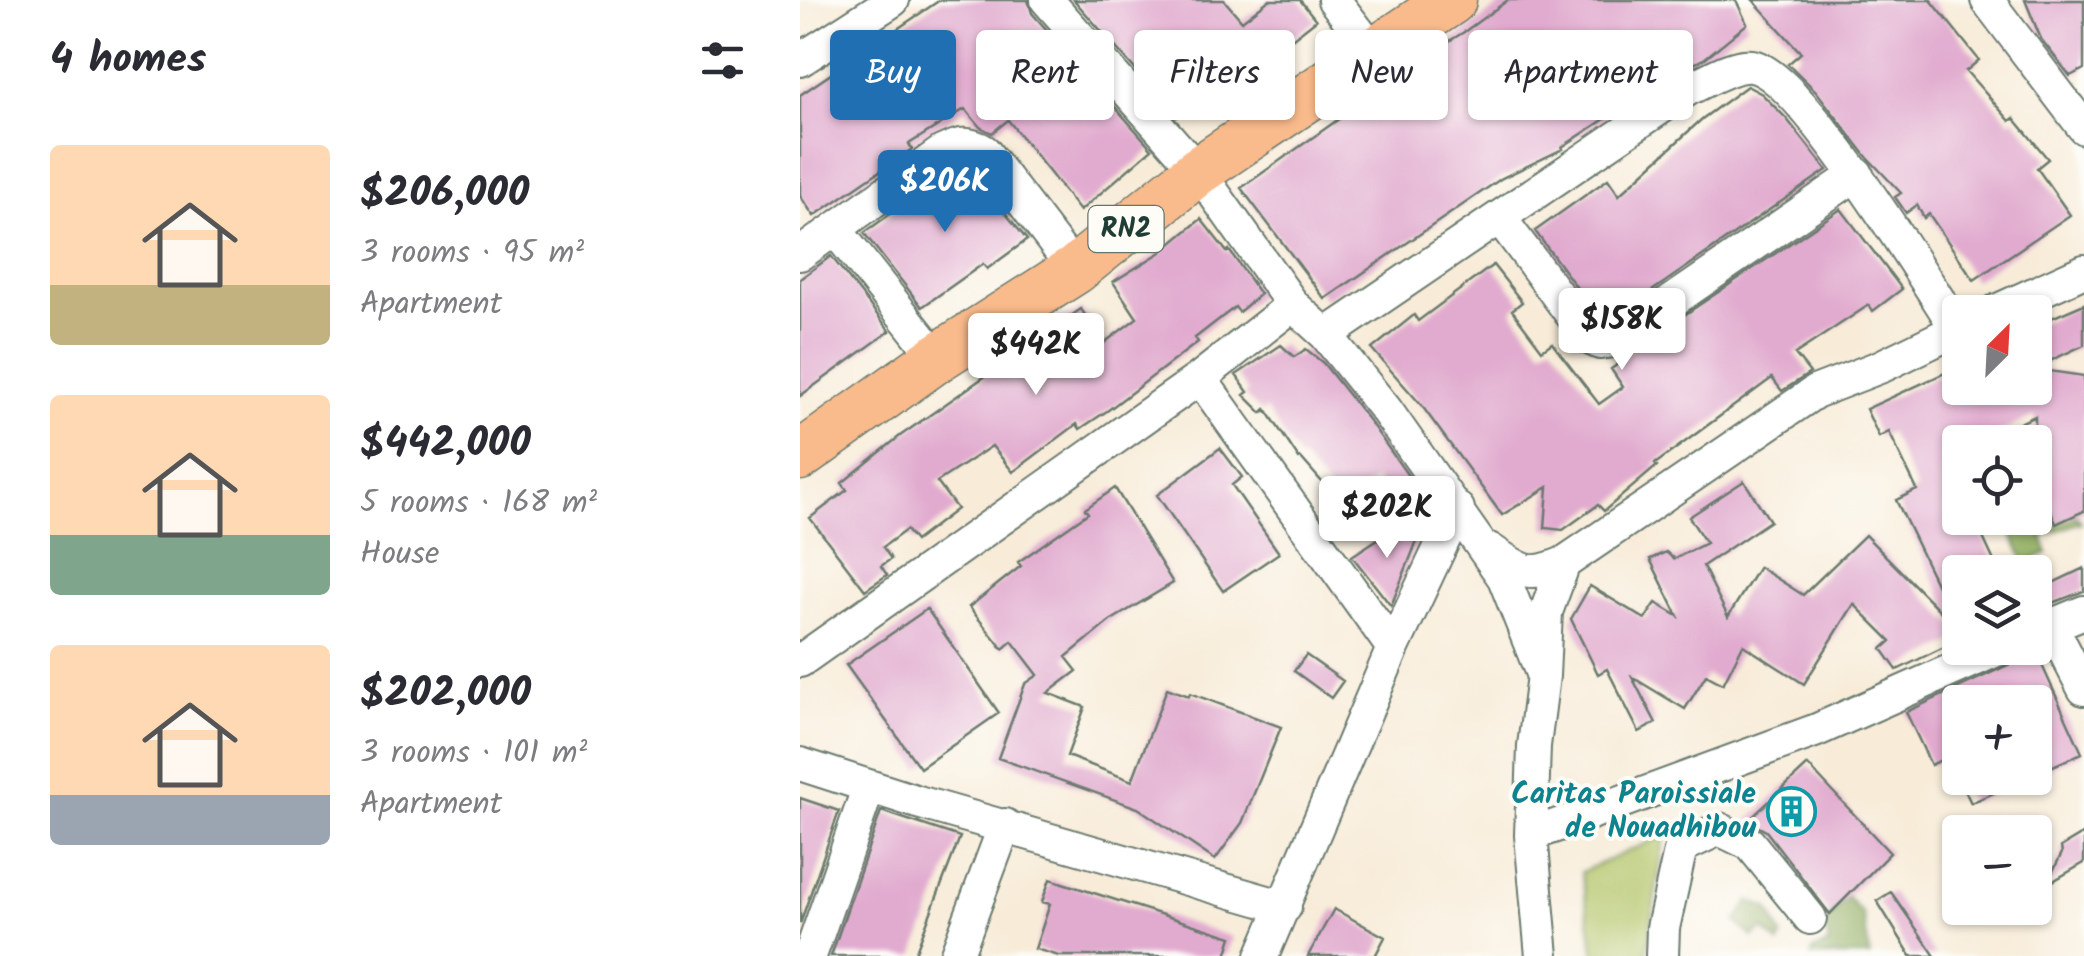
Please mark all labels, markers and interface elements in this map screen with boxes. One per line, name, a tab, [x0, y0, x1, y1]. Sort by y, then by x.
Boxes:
text: 4 homes	[50, 27, 206, 94]
chip: Buy	[830, 30, 956, 120]
chip: Rent	[976, 30, 1114, 120]
chip: Filters	[1134, 30, 1295, 120]
chip: New	[1315, 30, 1448, 120]
chip: Apartment	[1468, 30, 1693, 120]
icon: filters	[695, 33, 750, 88]
pin: $206K	[875, 150, 1015, 235]
text: $206K	[900, 157, 990, 208]
text: $206,000	[360, 161, 529, 228]
icon: home	[130, 185, 250, 305]
road number: RN2	[1088, 206, 1164, 252]
text: 3 rooms · 95 m²	[360, 228, 584, 279]
text: Apartment	[360, 279, 502, 330]
pin: $158K	[1552, 288, 1692, 373]
text: $158K	[1581, 295, 1663, 346]
north arrow	[1942, 295, 2052, 405]
map controls	[1942, 295, 2052, 925]
pin: $442K	[966, 313, 1106, 398]
text: $442K	[990, 320, 1082, 371]
text: $442,000	[360, 411, 531, 478]
button: locate	[1942, 425, 2052, 535]
icon: home	[130, 435, 250, 555]
pin: $202K	[1317, 476, 1457, 561]
text: 5 rooms · 168 m²	[360, 478, 597, 529]
text: $202K	[1341, 483, 1433, 534]
text: House	[360, 529, 439, 580]
button: layers	[1942, 555, 2052, 665]
text: $202,000	[360, 661, 531, 728]
icon: home	[130, 685, 250, 805]
button: +	[1942, 685, 2052, 795]
text: 3 rooms · 101 m²	[360, 728, 587, 779]
place label: Caritas Paroissiale de Nouadhibou	[1511, 771, 1756, 853]
text: Apartment	[360, 779, 502, 830]
building icon: Caritas Paroissiale de Nouadhibou	[1765, 786, 1817, 838]
button: −	[1942, 815, 2052, 925]

